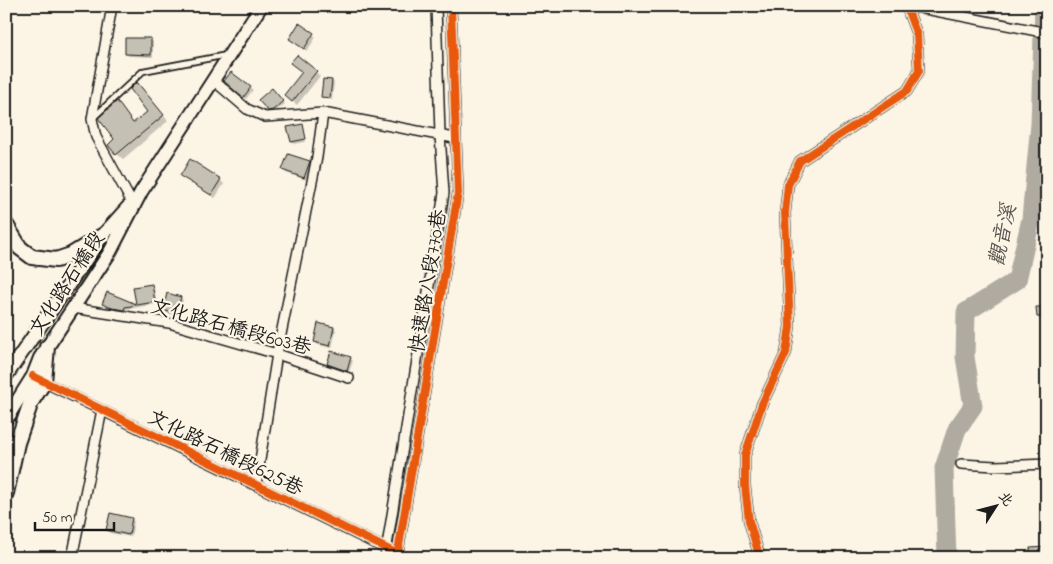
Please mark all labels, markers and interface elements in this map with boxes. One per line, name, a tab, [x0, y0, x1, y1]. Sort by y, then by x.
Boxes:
water label: 觀音溪	[983, 201, 1025, 269]
street label: 快速路八段770巷	[404, 206, 455, 355]
street label: 文化路石橋段	[23, 226, 113, 343]
street label: 文化路石橋段603巷	[147, 293, 315, 364]
street label: 文化路石橋段625巷	[142, 404, 309, 505]
north arrow	[970, 482, 1020, 532]
text: 北	[993, 487, 1018, 511]
scale bar	[35, 499, 114, 531]
text: 50 m	[42, 507, 73, 529]

